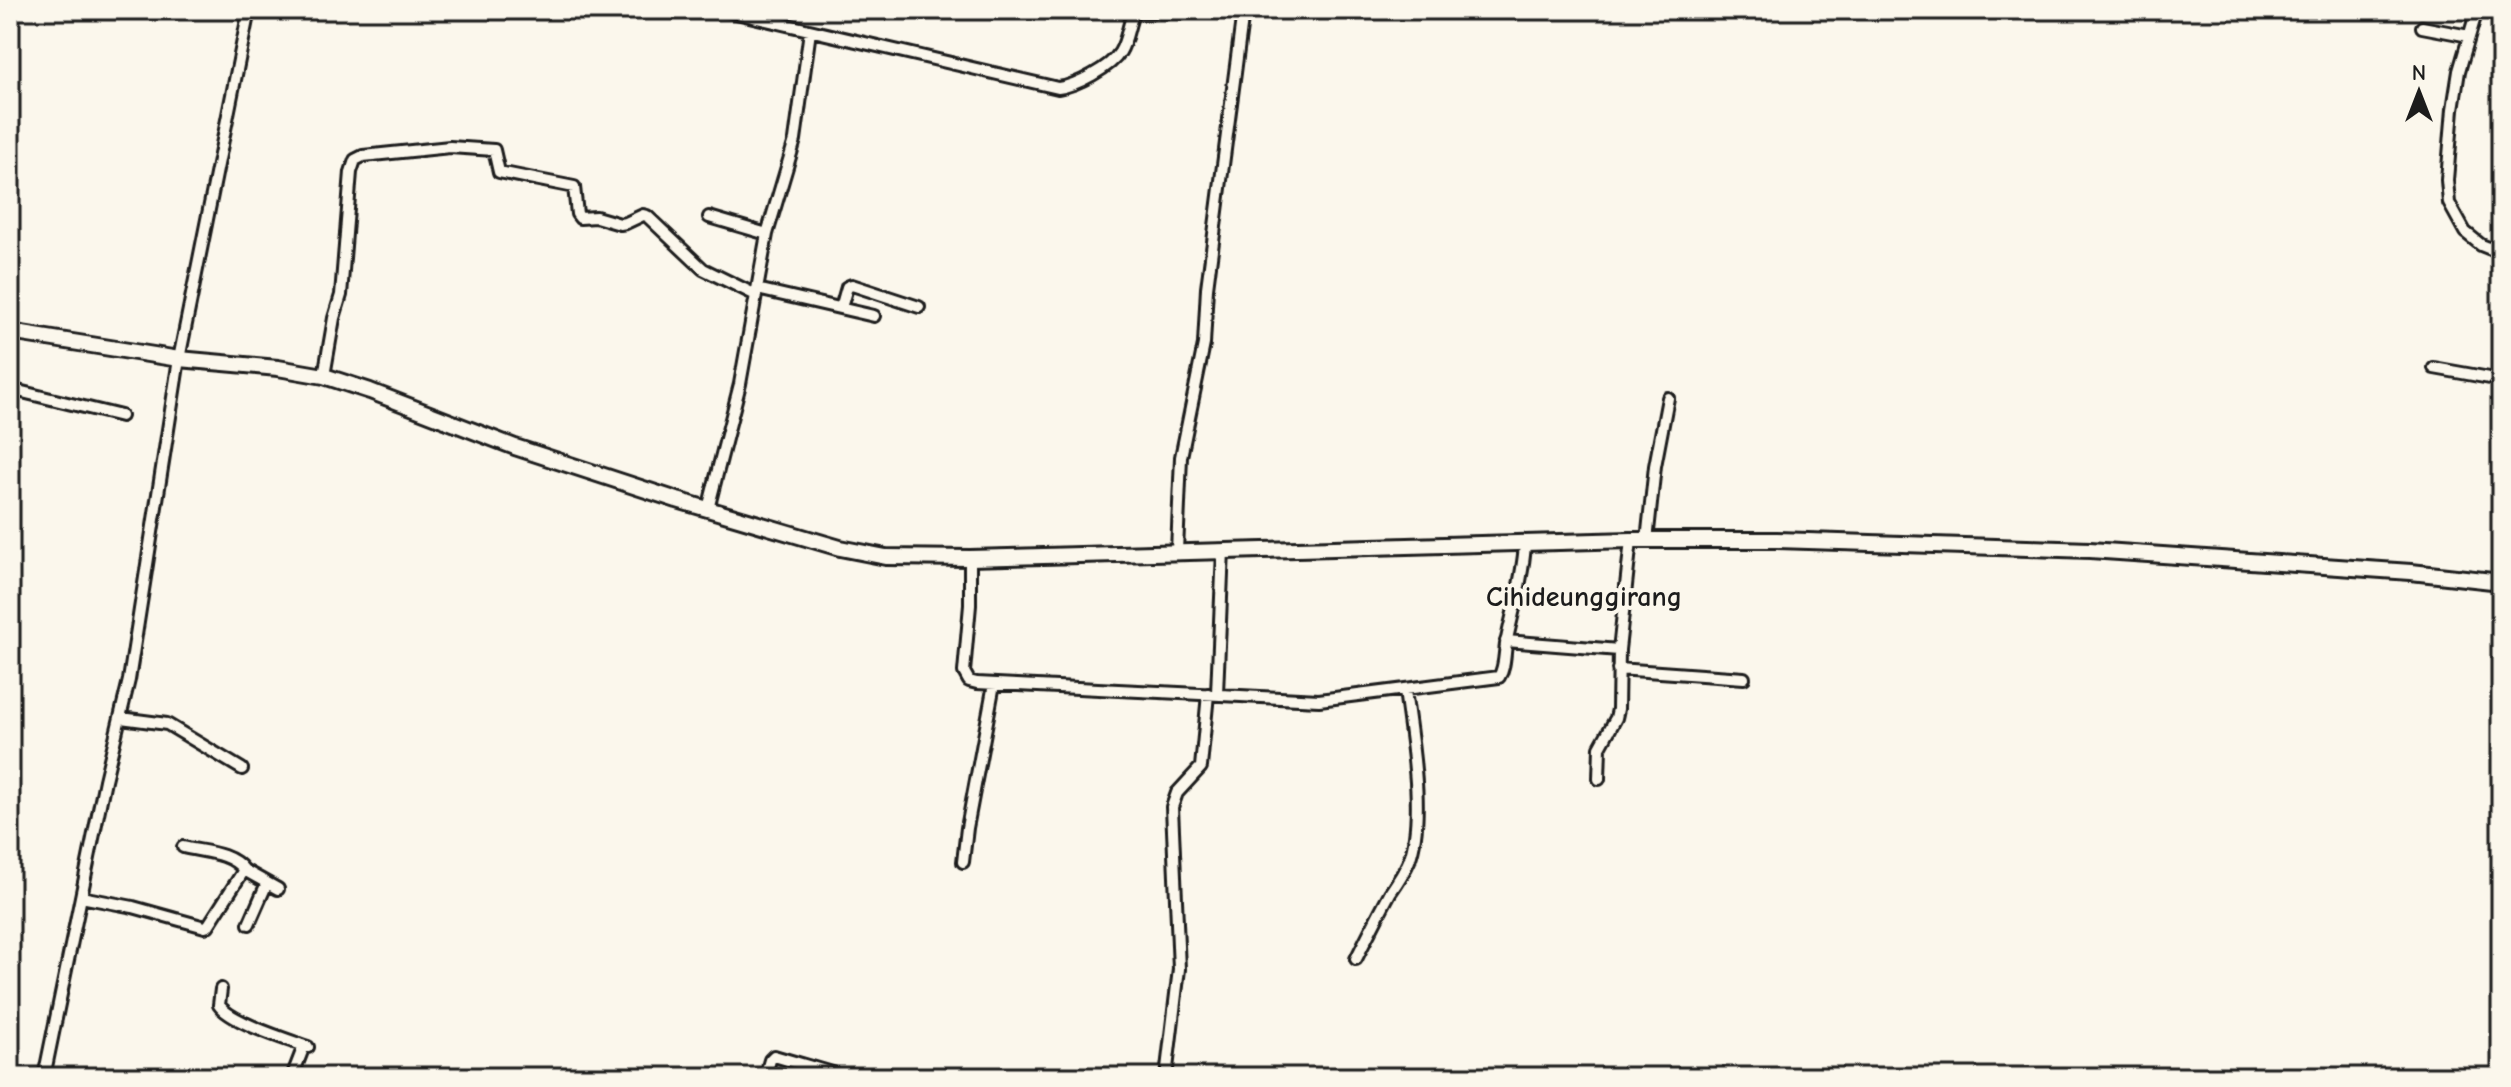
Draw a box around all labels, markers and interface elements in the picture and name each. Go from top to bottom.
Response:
north arrow [2379,52,2459,132]
text: N [2412,60,2426,86]
district label: Cihideunggirang [1486,581,1682,613]

